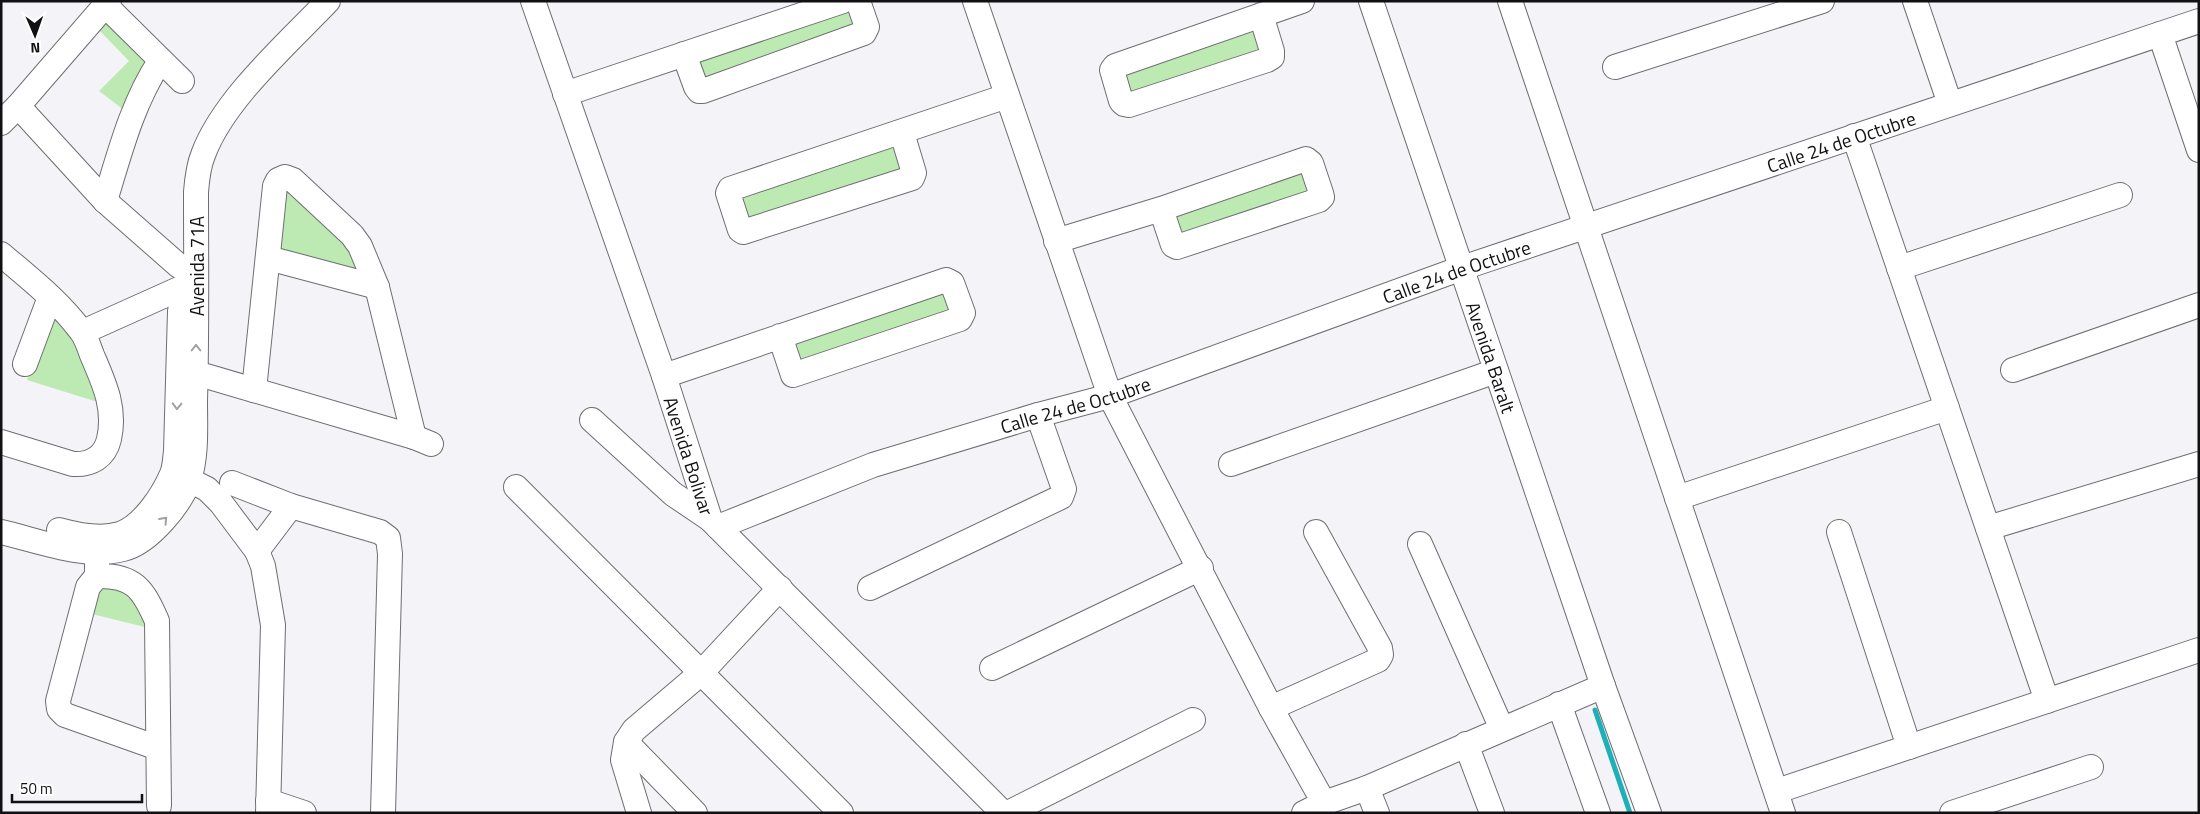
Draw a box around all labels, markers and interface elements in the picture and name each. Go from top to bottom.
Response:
north arrow [10,10,60,60]
text: N [30,38,41,59]
street label: Calle 24 de Octubre [1763,103,1919,179]
street label: Avenida 71A [182,216,211,316]
street label: Calle 24 de Octubre [1378,232,1534,310]
street label: Avenida Baralt [1459,297,1524,417]
one-way arrow [191,344,201,352]
street label: Calle 24 de Octubre [996,368,1154,440]
street label: Avenida Bolivar [657,393,722,519]
one-way arrow [172,403,183,411]
one-way arrow [158,516,167,525]
scale bar [12,772,142,804]
text: 50 m [20,777,53,800]

